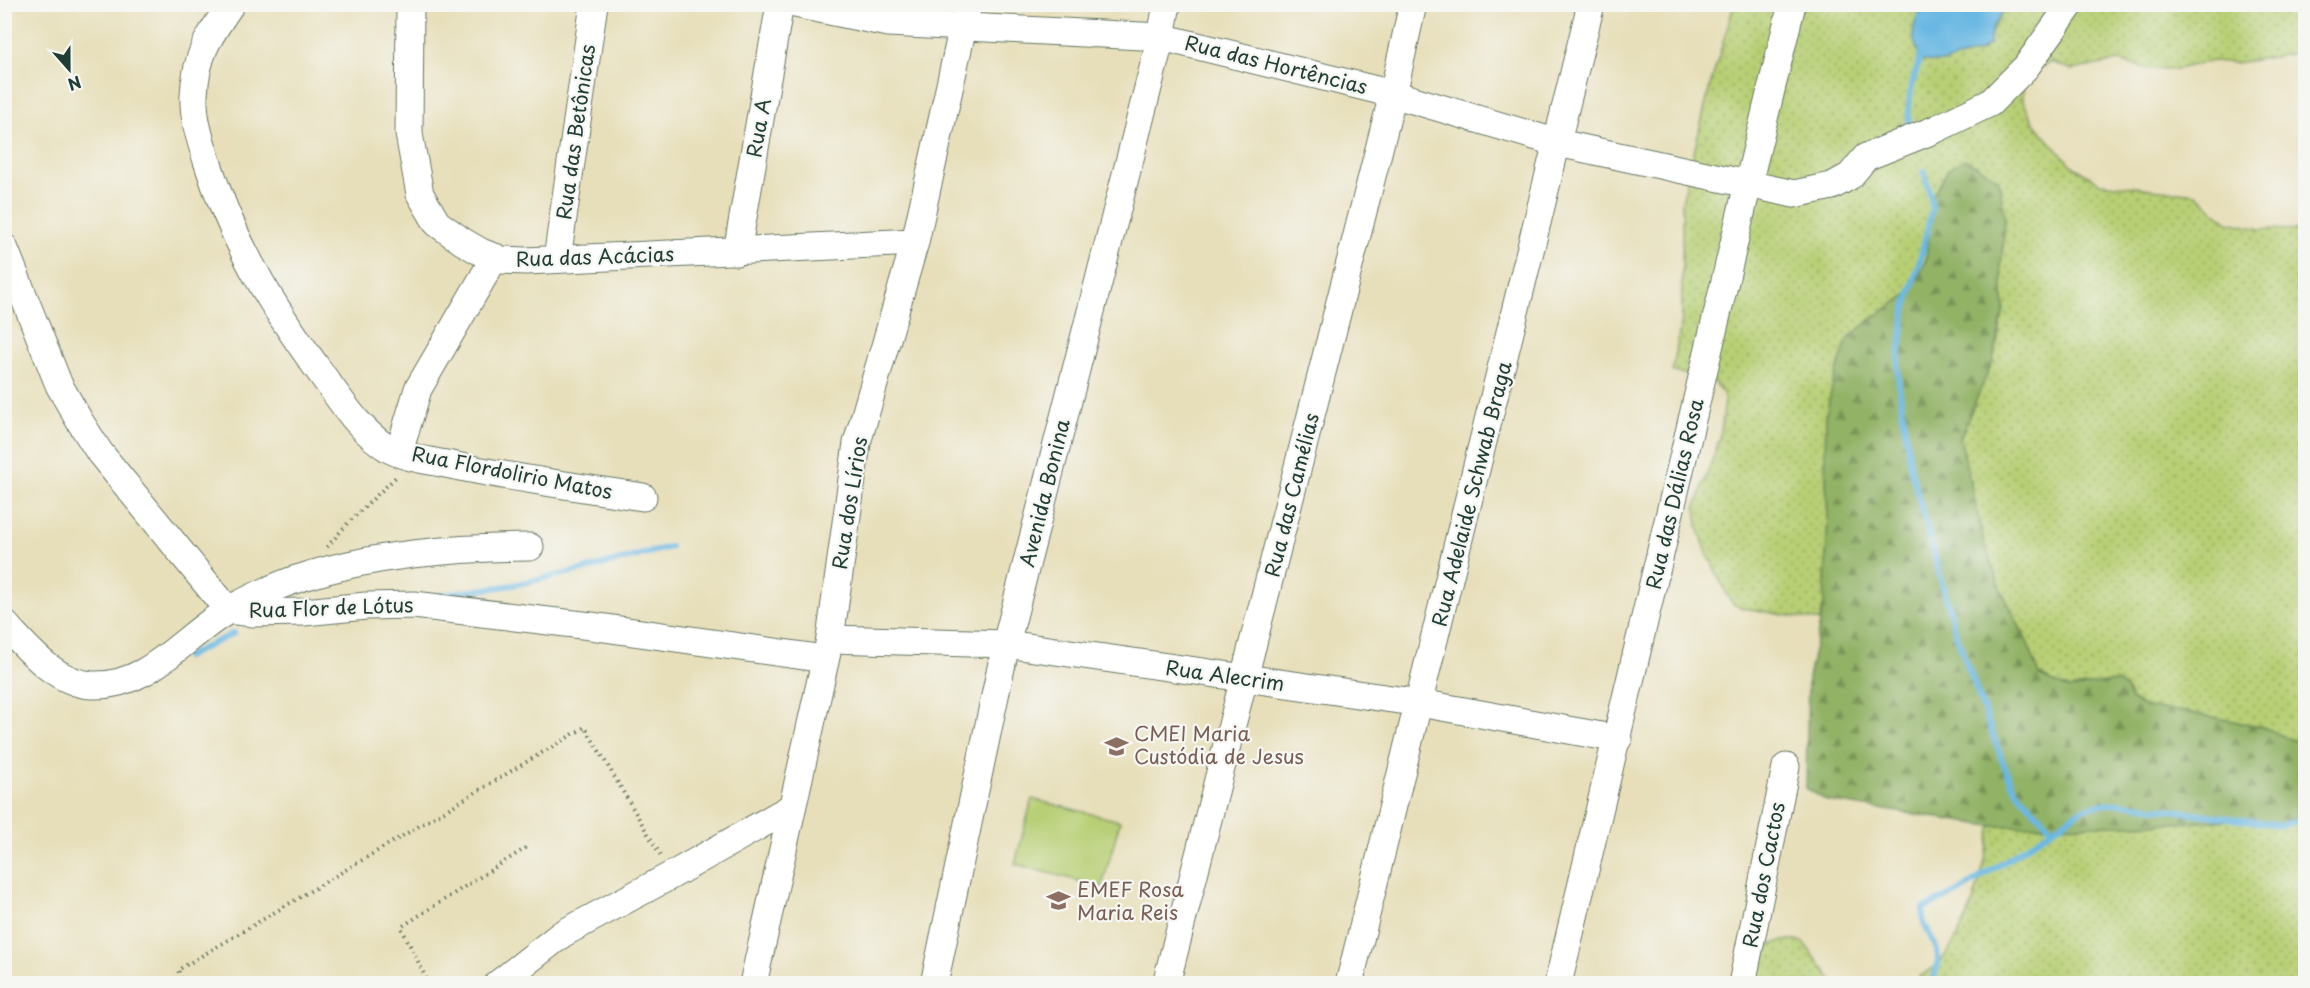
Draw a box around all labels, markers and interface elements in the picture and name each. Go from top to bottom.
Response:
street label: Rua das Hortências [1182,27,1371,101]
north arrow [39,39,99,99]
street label: Rua das Betônicas [548,42,602,221]
text: N [65,70,85,97]
street label: Rua A [738,96,778,160]
street label: Rua das Acácias [515,238,675,274]
street label: Rua Adelaide Schwab Braga [1424,358,1519,629]
street label: Rua das Dálias Rosa [1638,395,1711,592]
street label: Rua das Camélias [1256,410,1326,580]
street label: Avenida Bonina [1011,416,1077,570]
street label: Rua dos Lírios [824,434,874,571]
street label: Rua Flordolirio Matos [409,438,615,506]
street label: Rua Flor de Lótus [248,589,414,625]
street label: Rua Alecrim [1164,652,1286,698]
place label: CMEI Maria Custódia de Jesus [1134,718,1304,771]
school or university icon: CMEI Maria Custódia de Jesus [1103,733,1129,759]
street label: Rua dos Cactos [1734,800,1792,950]
place label: EMEF Rosa Maria Reis [1077,874,1184,927]
school or university icon: EMEF Rosa Maria Reis [1046,888,1072,914]

